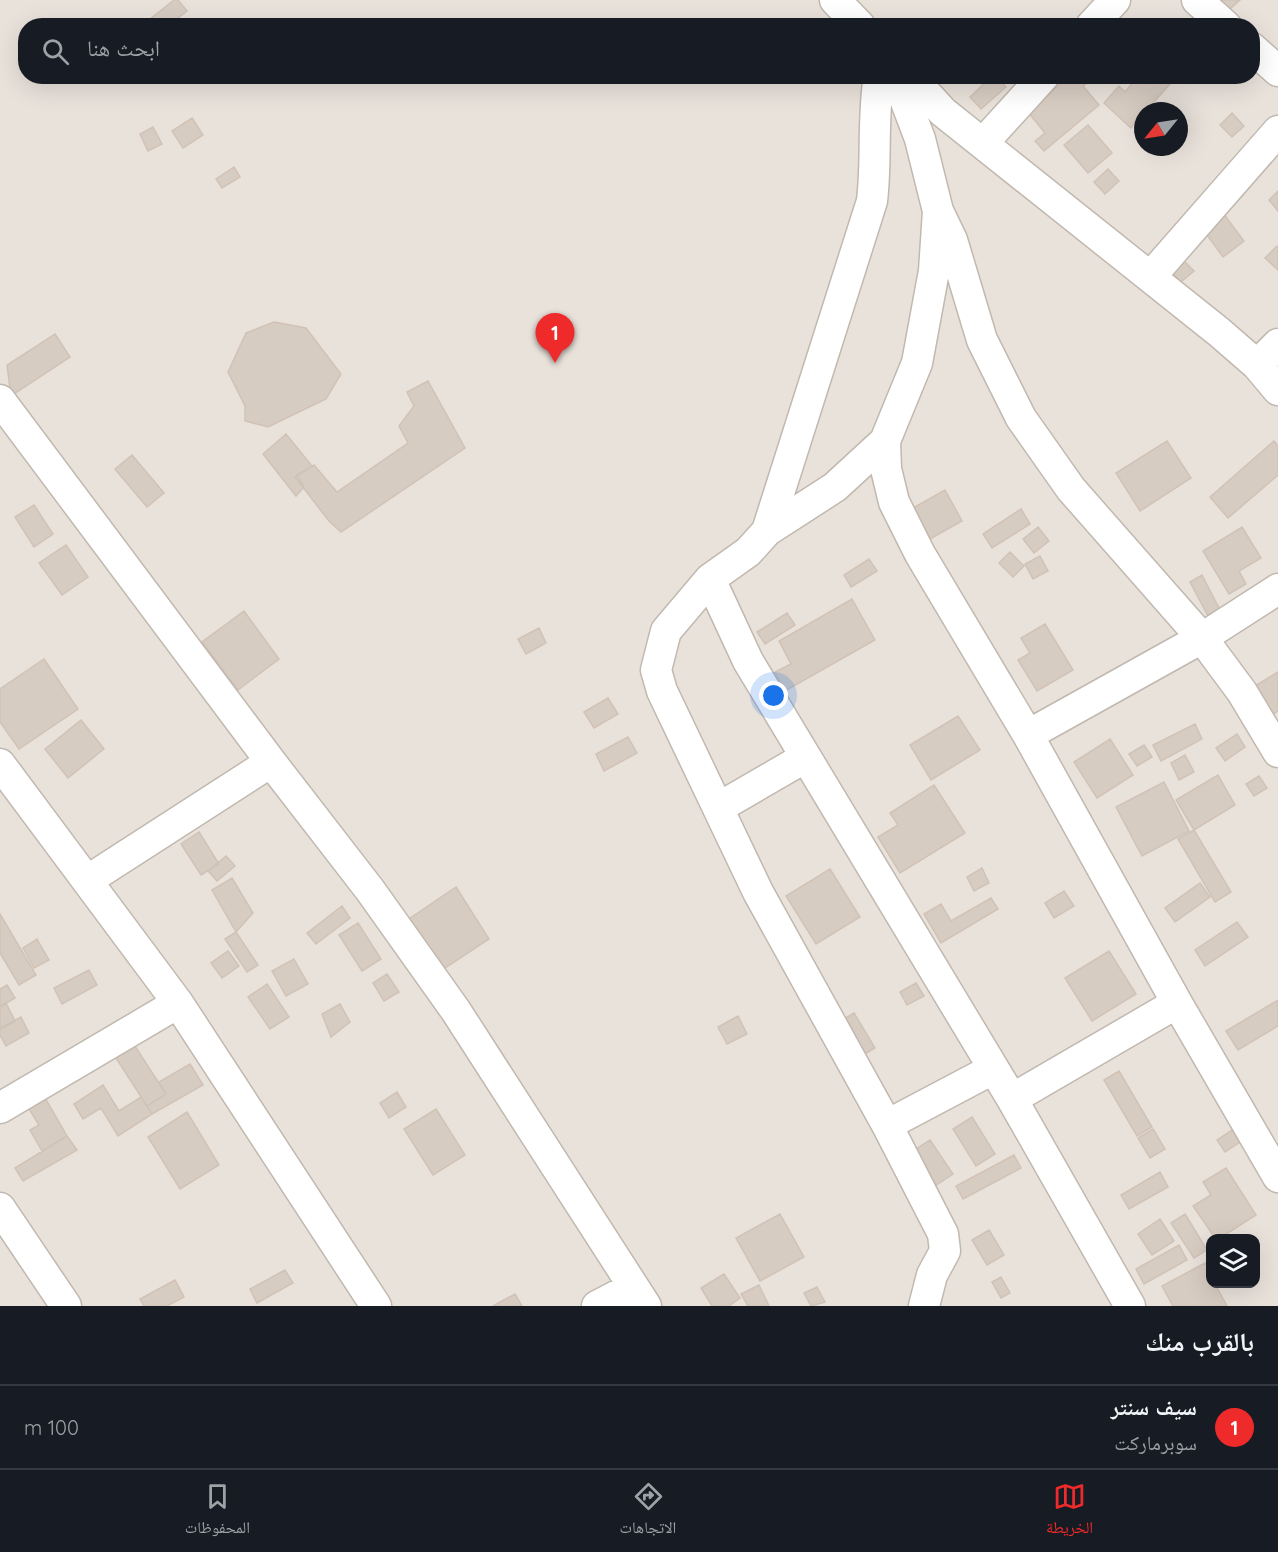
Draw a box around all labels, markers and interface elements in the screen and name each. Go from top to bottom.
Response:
search box [18,18,1260,84]
text: ابحث هنا [87,34,160,62]
icon: search [39,35,72,68]
north arrow [1134,102,1188,156]
pin: 1 [536,314,574,363]
your location [759,681,788,710]
map controls [1206,1234,1260,1288]
button: layers [1206,1234,1260,1288]
text: بالقرب منك [1145,1325,1254,1358]
text: سيف سنتر [1111,1393,1197,1421]
text: 100 m [24,1415,79,1440]
text: 1 [1231,1415,1238,1440]
text: سوبرماركت [1114,1430,1197,1455]
tab: المحفوظات [185,1480,250,1543]
tab: الاتجاهات [620,1480,676,1543]
tab: الخريطة [1046,1480,1093,1543]

